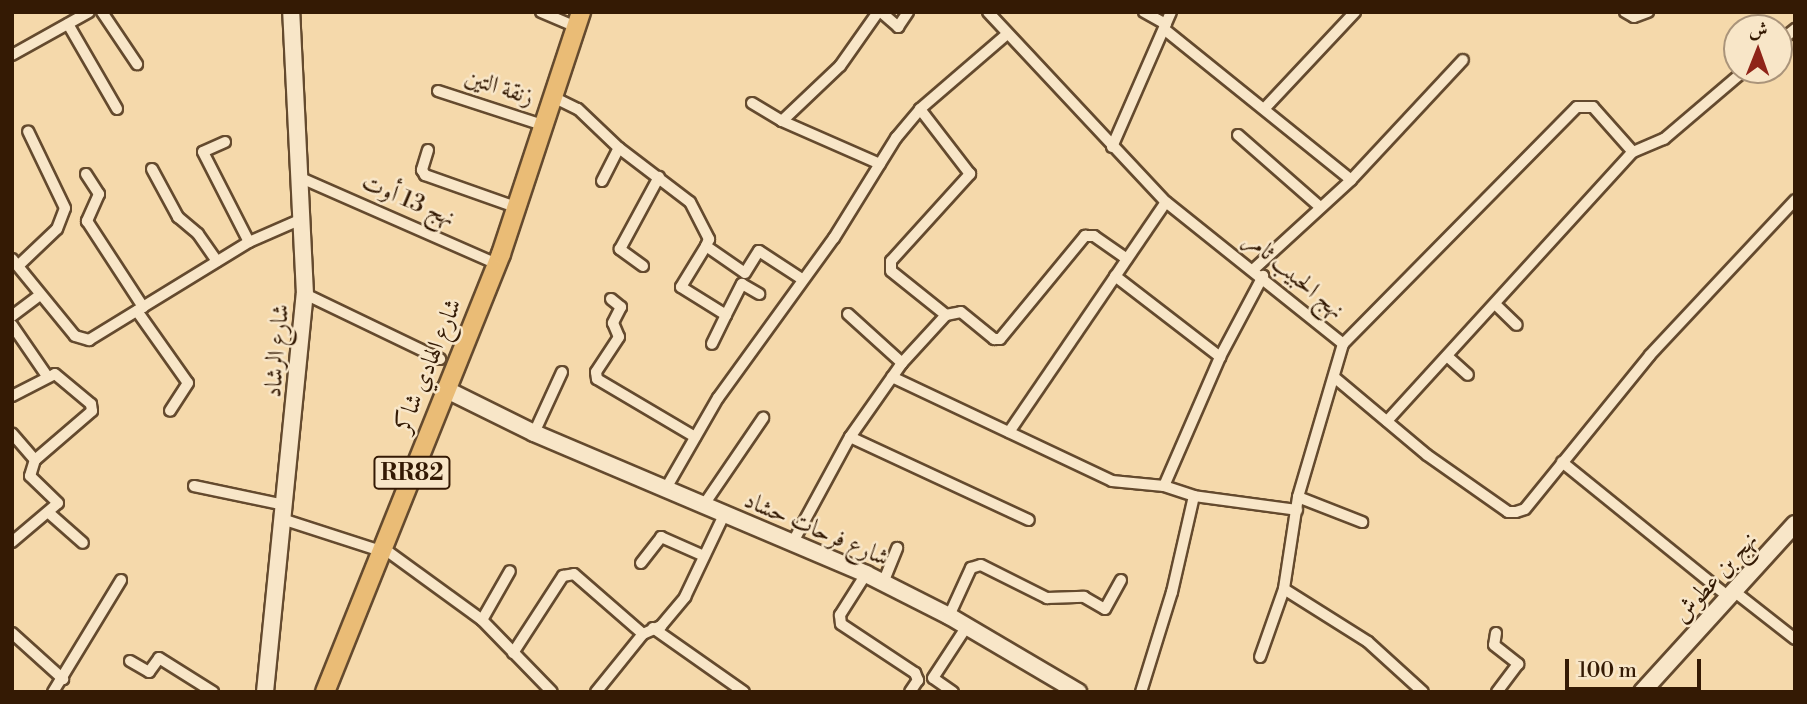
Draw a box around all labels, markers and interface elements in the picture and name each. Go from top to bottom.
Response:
north arrow [1723,14,1793,84]
text: ش [1749,18,1768,42]
street label: زنقة التين [461,63,537,113]
street label: نهج 13 أوت [357,168,459,234]
street label: نهج الحبيب ثامر [1238,226,1350,326]
street label: شارع الهادي شاكر [389,295,469,437]
street label: شارع الرشاد [260,303,296,399]
road number: RR82 [372,453,452,492]
street label: شارع فرحات حشاد [739,487,893,573]
street label: نهج بن عطوش [1668,527,1764,629]
scale bar [1569,644,1706,688]
text: 100 m [1578,658,1637,684]

